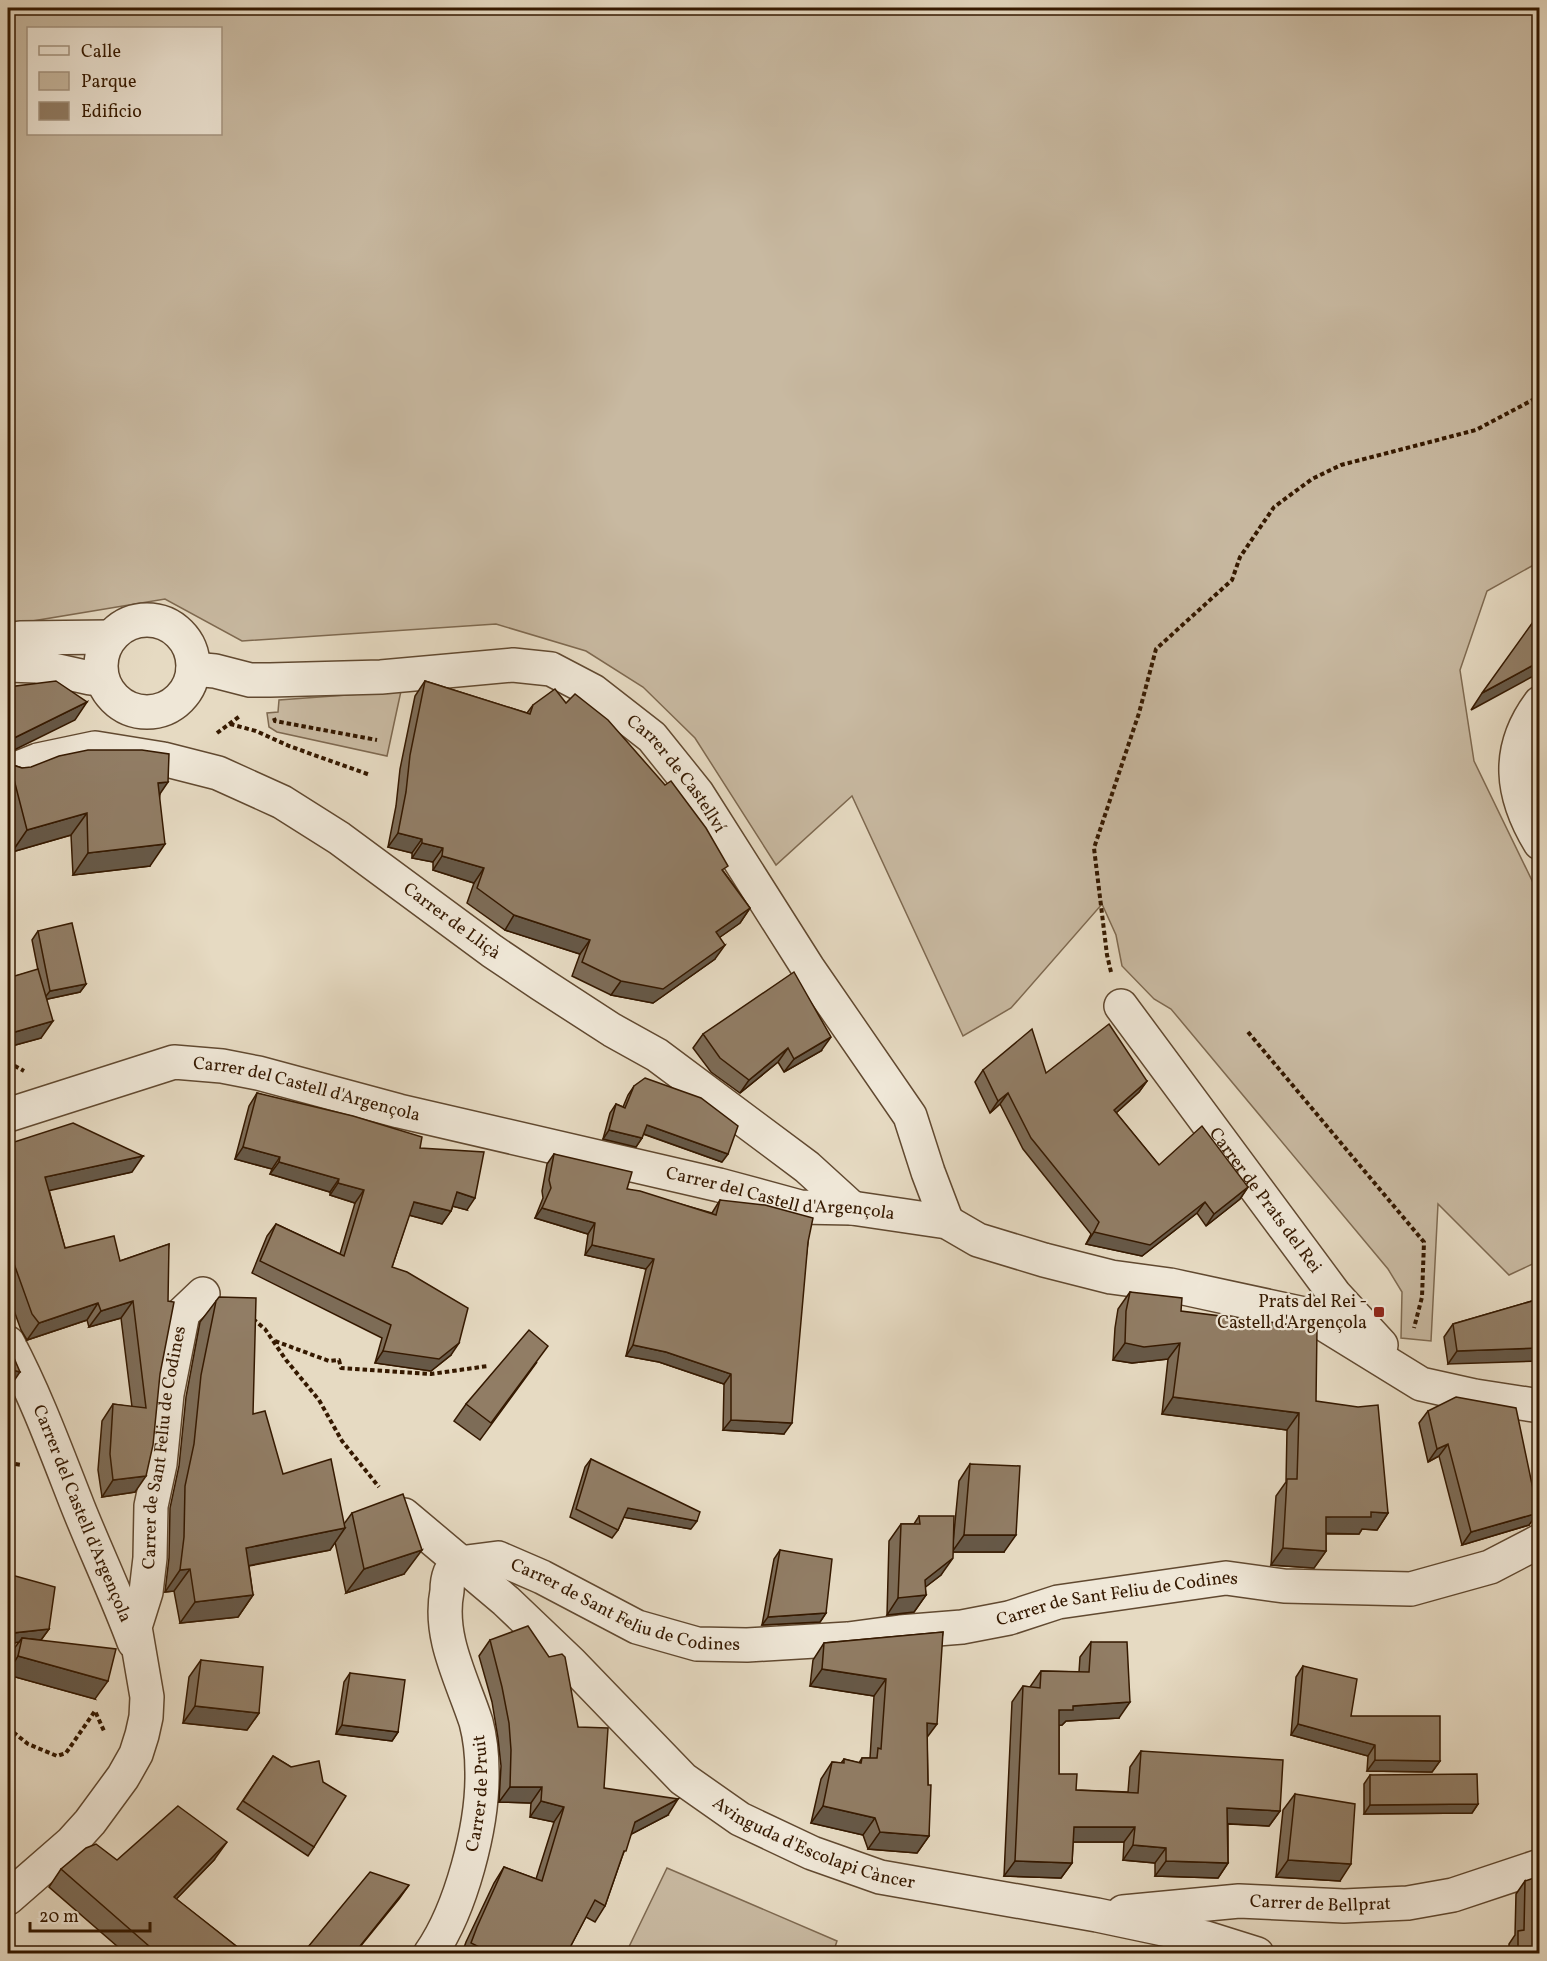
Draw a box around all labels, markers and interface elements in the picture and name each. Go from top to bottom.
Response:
legend [27,27,222,135]
text: Calle [81,40,121,65]
text: Parque [81,70,136,95]
text: Edificio [81,100,142,125]
street label: Carrer de Castellví [621,709,732,838]
street label: Carrer de Lliçà [398,877,505,966]
street label: Carrer del Castell d'Argençola [192,1051,423,1128]
street label: Carrer de Prats del Rei [1203,1122,1327,1279]
street label: Carrer del Castell d'Argençola [663,1161,896,1227]
place label: Prats del Rei - Castell d'Argençola [1217,1290,1367,1336]
marker: Prats del Rei - Castell d'Argençola [1372,1305,1386,1319]
street label: Carrer de Sant Feliu de Codines [136,1324,193,1571]
street label: Carrer del Castell d'Argençola [26,1401,138,1626]
street label: Carrer de Sant Feliu de Codines [507,1552,740,1657]
street label: Carrer de Sant Feliu de Codines [994,1565,1240,1633]
street label: Carrer de Pruit [460,1733,495,1854]
street label: Avinguda d'Escolapi Càncer [707,1791,917,1895]
street label: Carrer de Bellprat [1249,1889,1392,1919]
scale bar [30,1895,150,1933]
text: 20 m [39,1905,79,1930]

